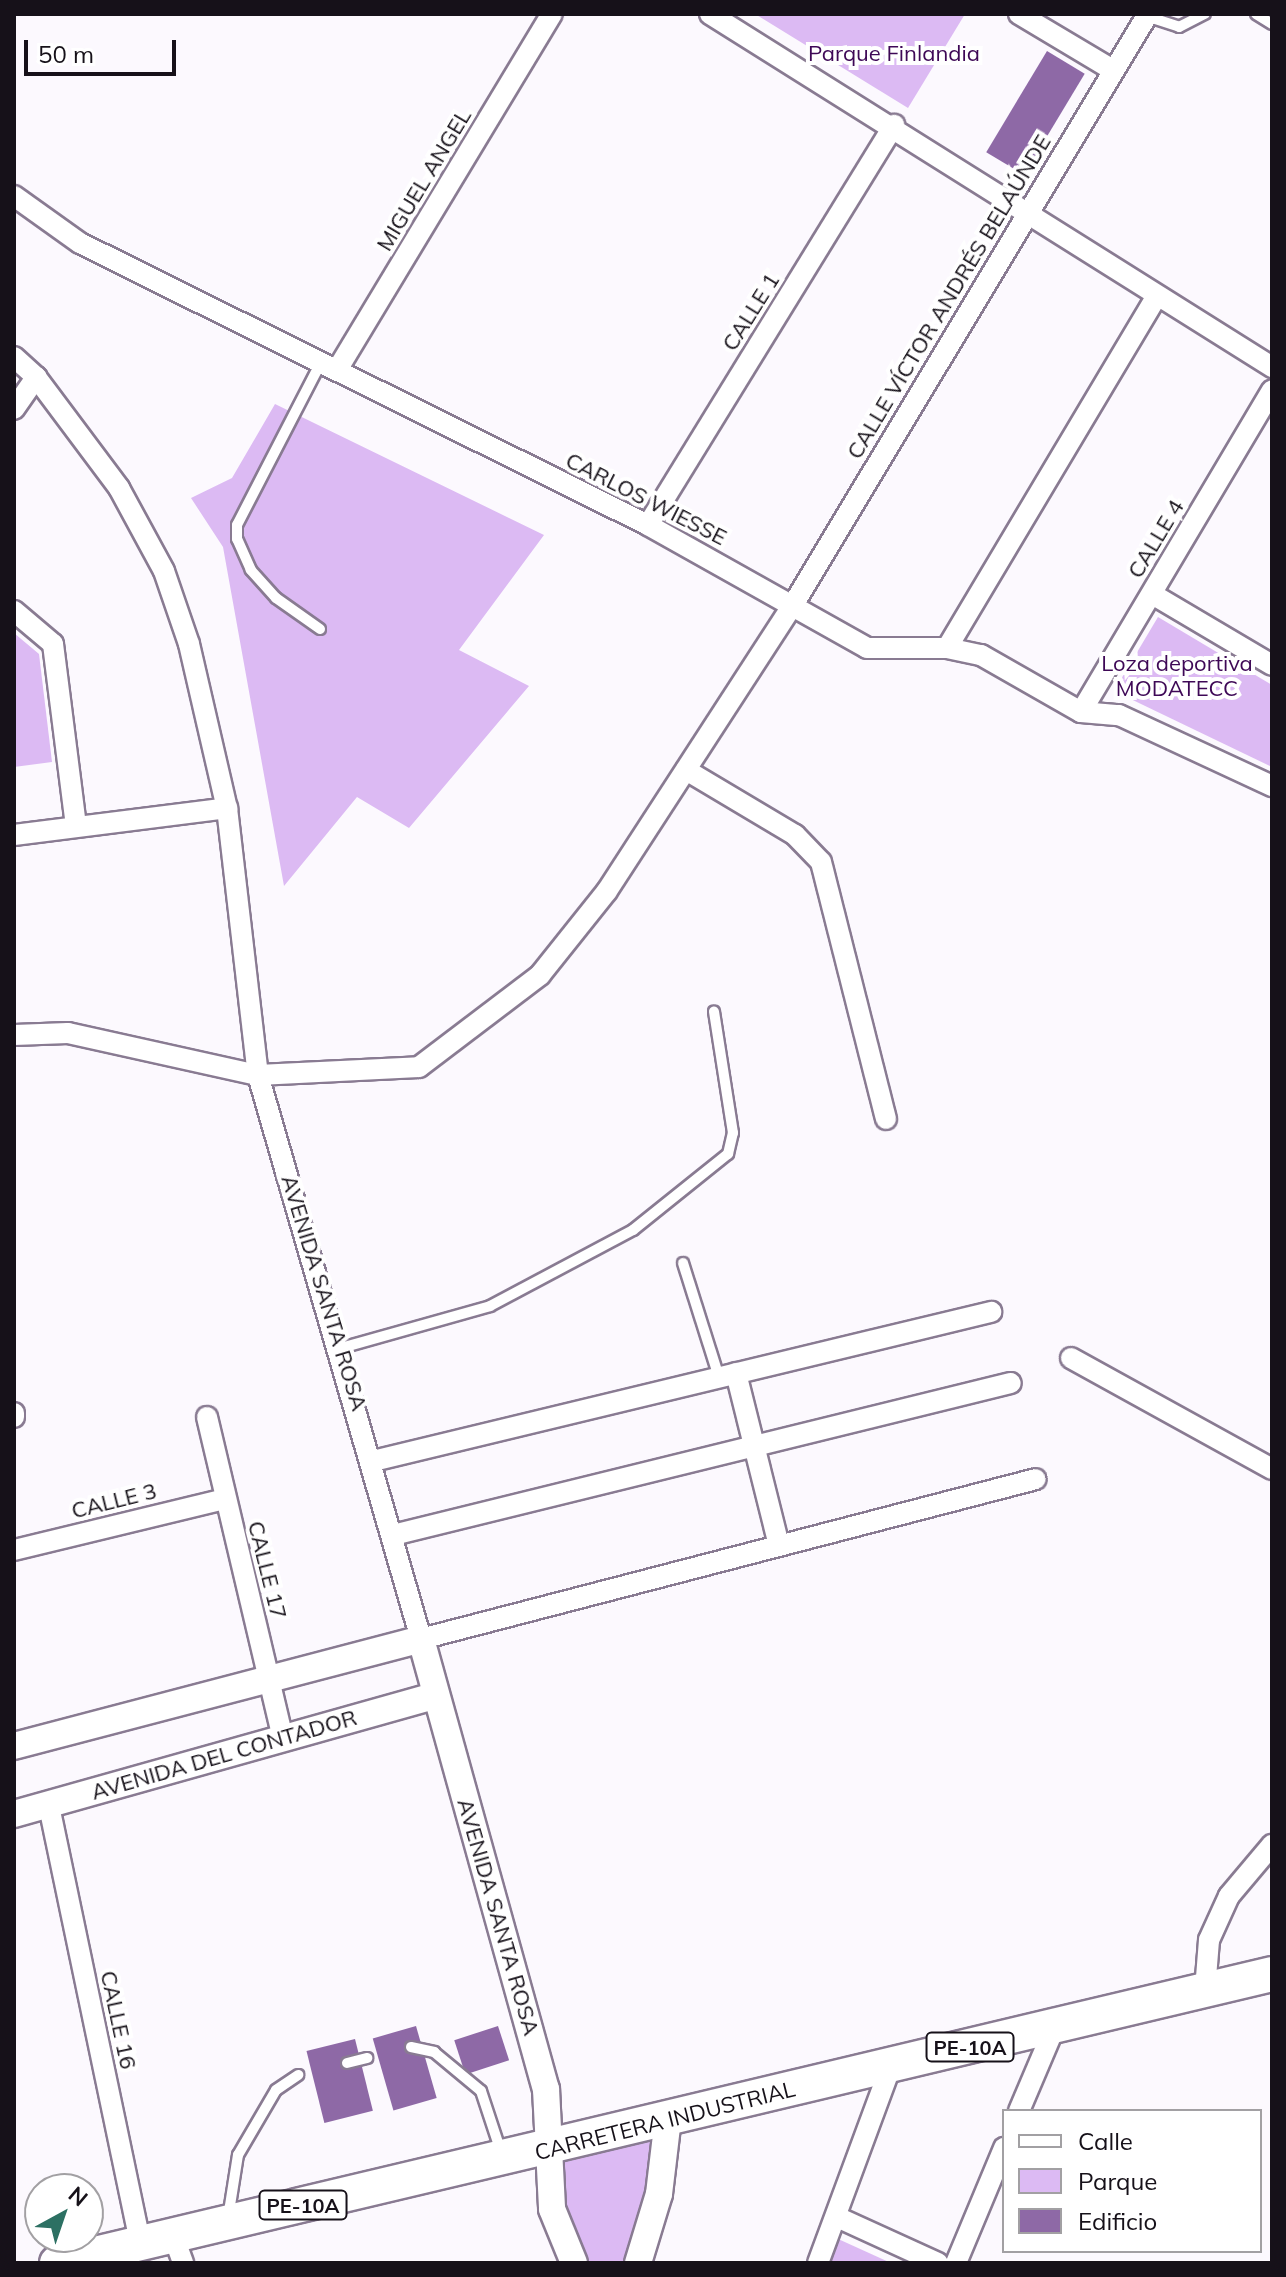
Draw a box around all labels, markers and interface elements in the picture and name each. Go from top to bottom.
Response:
scale bar [28,24,180,74]
text: 50 m [38,39,94,69]
park label: Parque Finlandia [808,41,980,67]
street label: MIGUEL ANGEL [371,104,477,256]
street label: CALLE VÍCTOR ANDRÉS BELAÚNDE [842,130,1056,464]
street label: CALLE 1 [717,268,785,356]
street label: CARLOS WIESSE [561,447,731,551]
street label: CALLE 4 [1122,495,1190,583]
park label: Loza deportiva MODATECC [1101,650,1253,702]
street label: AVENIDA SANTA ROSA [276,1172,372,1414]
street label: CALLE 3 [69,1478,159,1524]
street label: CALLE 17 [242,1518,292,1622]
street label: AVENIDA DEL CONTADOR [88,1704,360,1806]
street label: AVENIDA SANTA ROSA [452,1796,544,2038]
street label: CALLE 16 [95,1968,141,2072]
road number: PE-10A [924,2031,1016,2063]
street label: CARRETERA INDUSTRIAL [532,2076,798,2166]
legend [1002,2109,1262,2253]
text: Calle [1078,2126,1133,2156]
text: Parque [1078,2166,1157,2196]
north arrow [24,2173,104,2253]
text: N [63,2180,94,2212]
road number: PE-10A [257,2189,349,2221]
text: Edificio [1078,2206,1157,2236]

